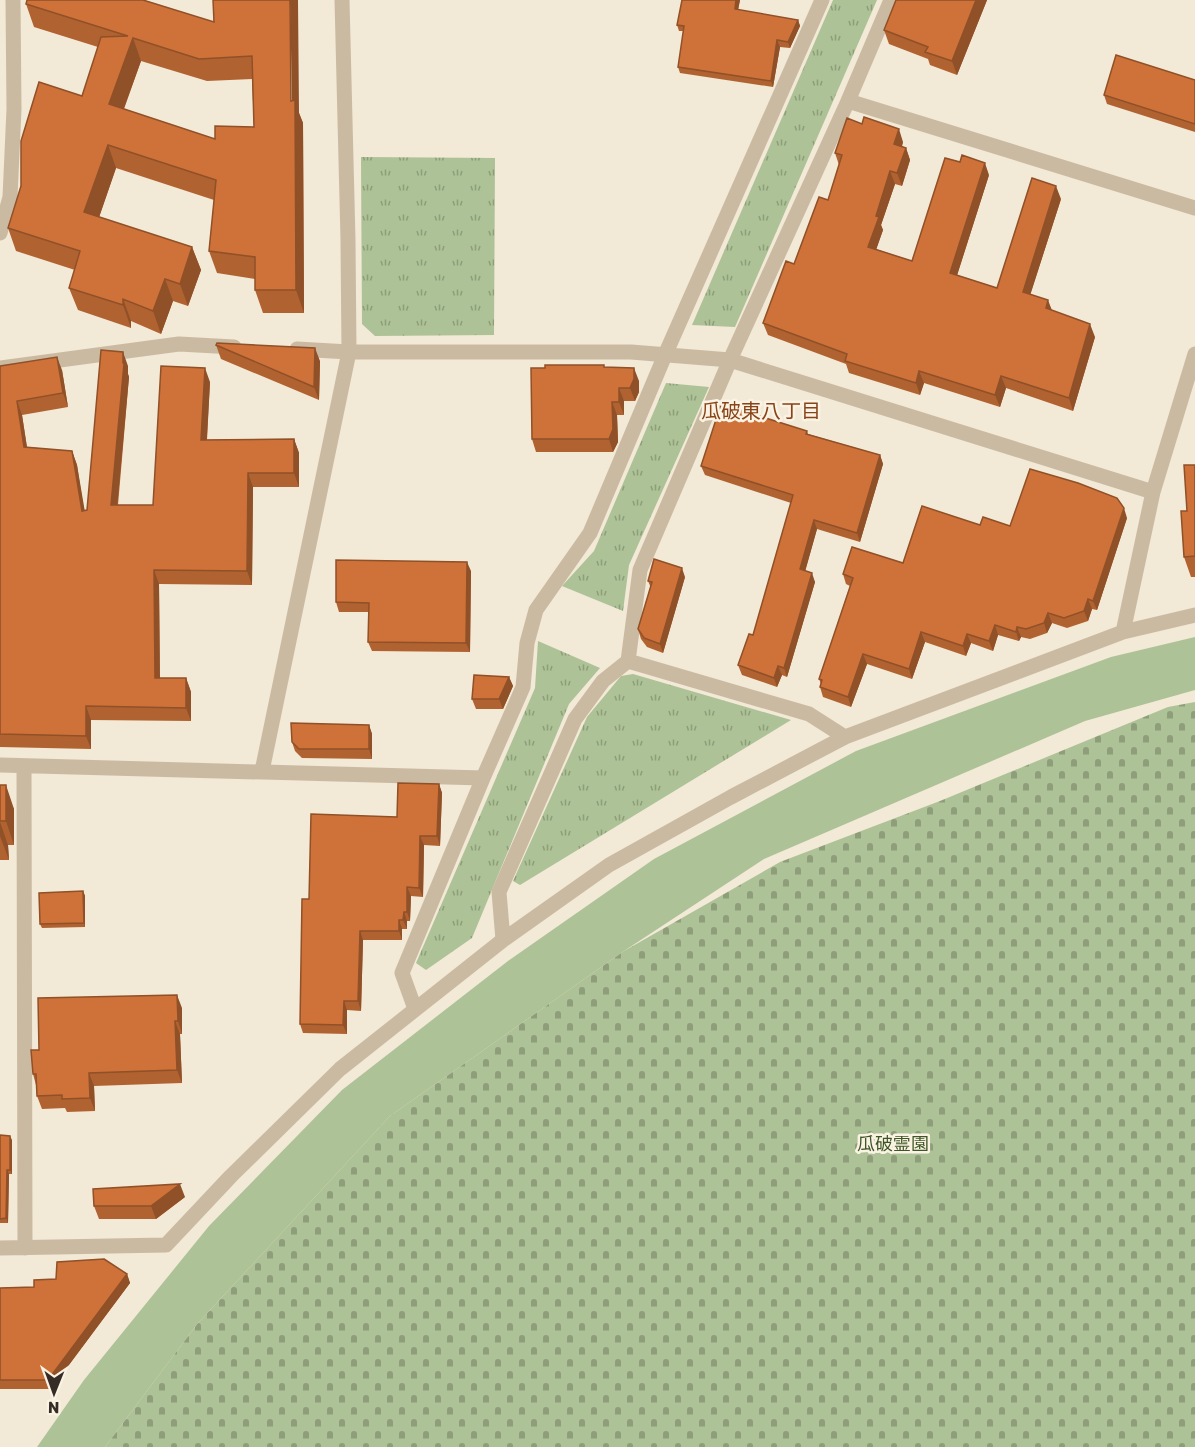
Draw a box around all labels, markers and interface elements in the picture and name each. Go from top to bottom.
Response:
district label: 瓜破東八丁目 [701,399,821,423]
park label: 瓜破霊園 [857,1133,929,1155]
north arrow [24,1363,84,1423]
text: N [48,1398,60,1417]

